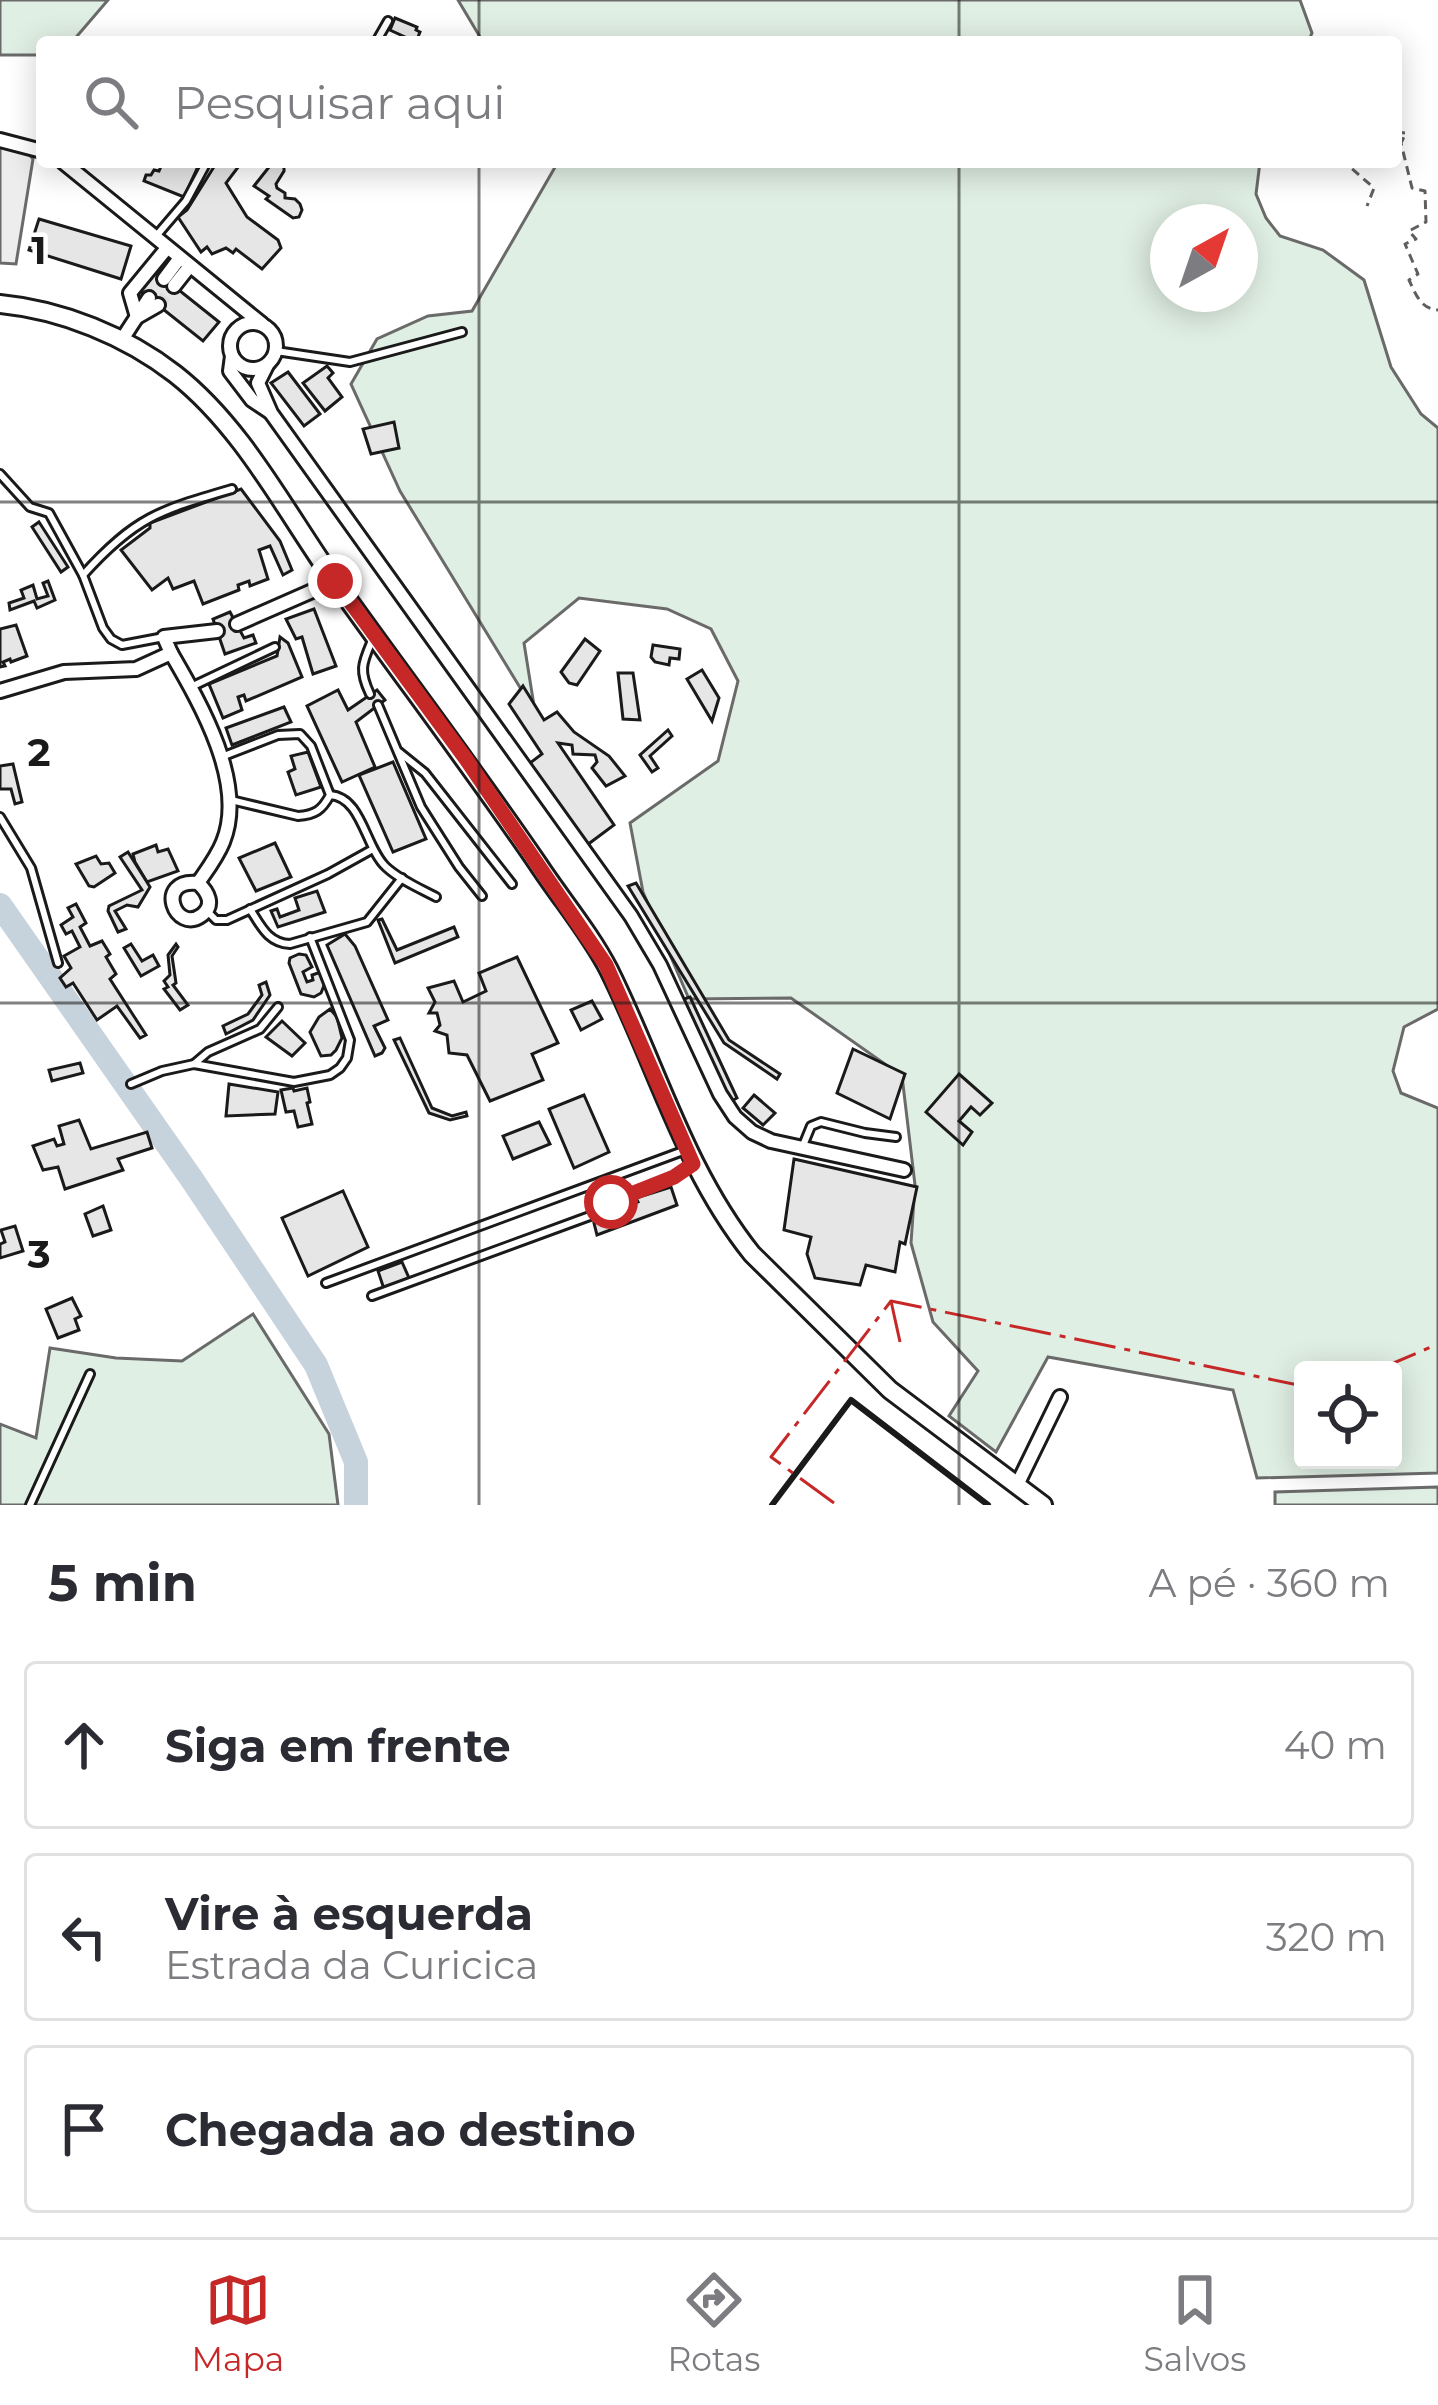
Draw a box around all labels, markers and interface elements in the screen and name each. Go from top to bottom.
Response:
search box [36,36,1402,168]
icon: search [78,69,144,135]
text: Pesquisar aqui [174,75,505,130]
north arrow [1150,204,1258,312]
text: 1 [31,226,47,274]
route end [308,554,362,608]
text: 2 [27,728,51,776]
route start [584,1175,638,1229]
text: 3 [26,1230,51,1278]
map controls [1294,1361,1402,1469]
button: locate [1294,1361,1402,1469]
text: 5 min [48,1552,197,1614]
text: A pé · 360 m [1148,1559,1390,1607]
icon: ahead [51,1712,117,1778]
text: Siga em frente [165,1718,511,1773]
text: 40 m [1284,1721,1387,1769]
text: Vire à esquerda [165,1886,533,1941]
icon: left [51,1904,117,1970]
text: 320 m [1266,1913,1387,1961]
text: Estrada da Curicica [165,1941,538,1989]
icon: arrive [51,2096,117,2162]
text: Chegada ao destino [165,2102,636,2157]
tab: Mapa [192,2267,284,2379]
tab: Rotas [668,2267,760,2379]
tab: Salvos [1144,2267,1246,2379]

